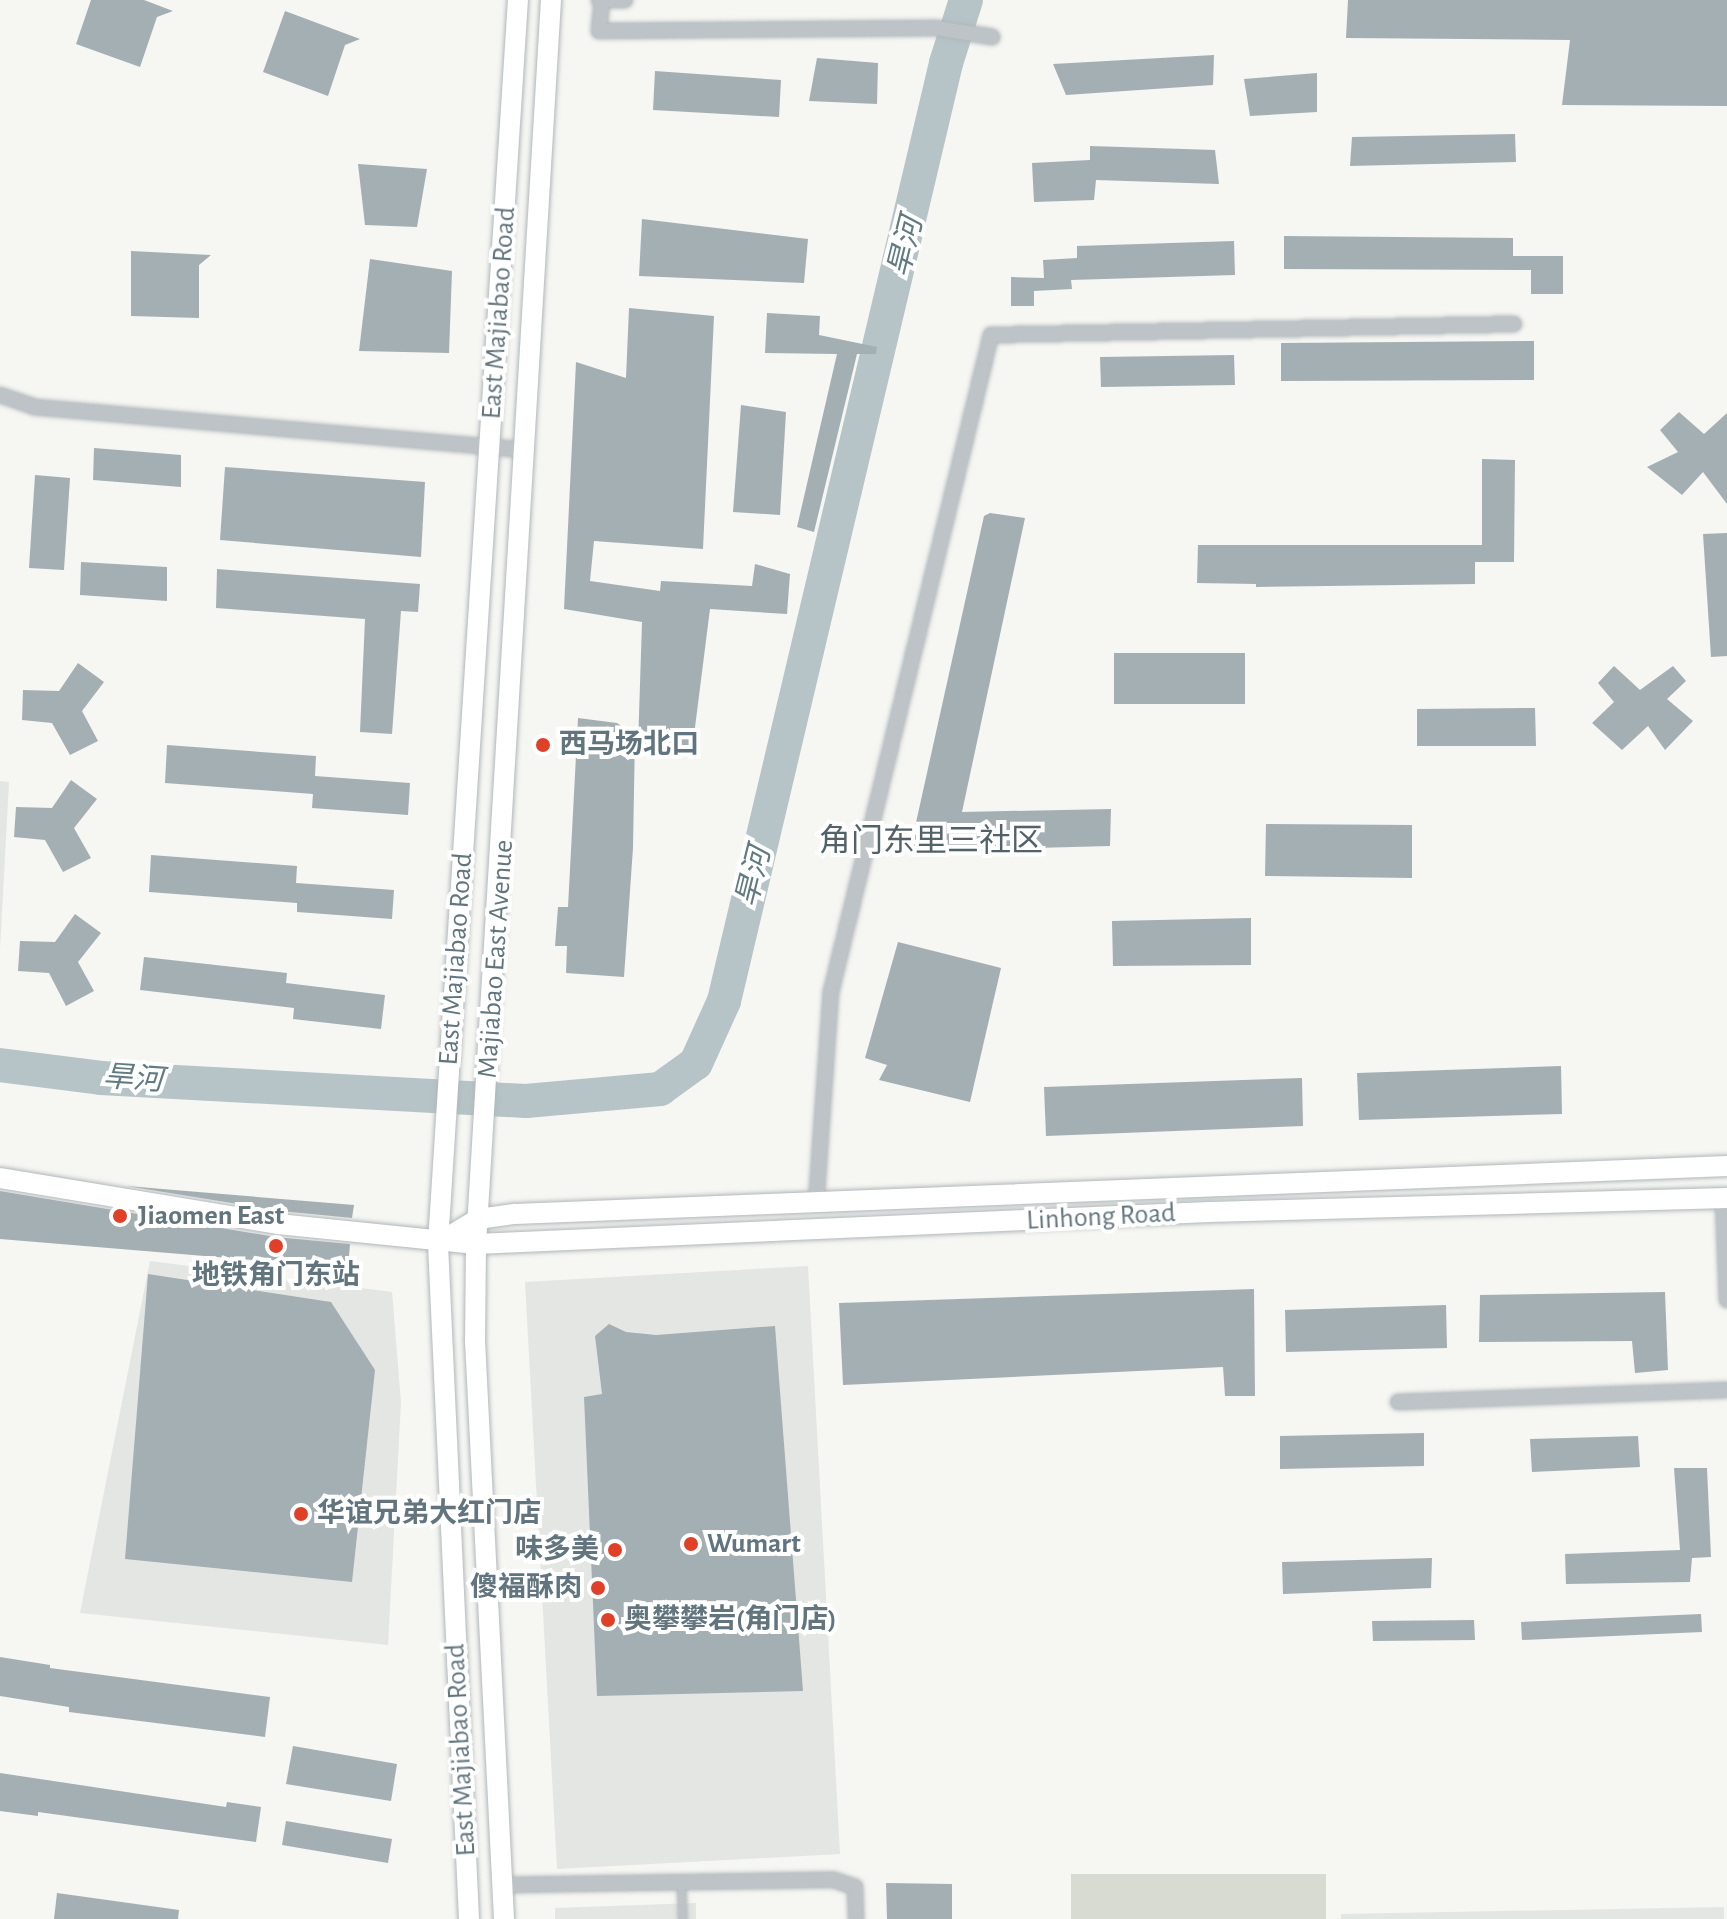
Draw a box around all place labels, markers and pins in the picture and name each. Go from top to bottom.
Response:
place label: 西马场北口 [559,728,699,762]
marker: 西马场北口 [534,736,552,754]
place label: Jiaomen East [138,1199,284,1233]
marker: Jiaomen East [109,1205,131,1227]
marker: 地铁角门东站 [267,1237,285,1255]
place label: 地铁角门东站 [192,1259,360,1293]
place label: 华谊兄弟大红门店 [317,1497,541,1531]
marker: 华谊兄弟大红门店 [292,1505,310,1523]
place label: Wumart [707,1527,801,1561]
place label: 味多美 [515,1533,599,1567]
marker: Wumart [682,1535,700,1553]
marker: 味多美 [606,1541,624,1559]
place label: 傻福酥肉 [470,1571,582,1605]
marker: 傻福酥肉 [589,1579,607,1597]
place label: 奥攀攀岩(角门店) [624,1603,837,1637]
marker: 奥攀攀岩(角门店) [599,1611,617,1629]

